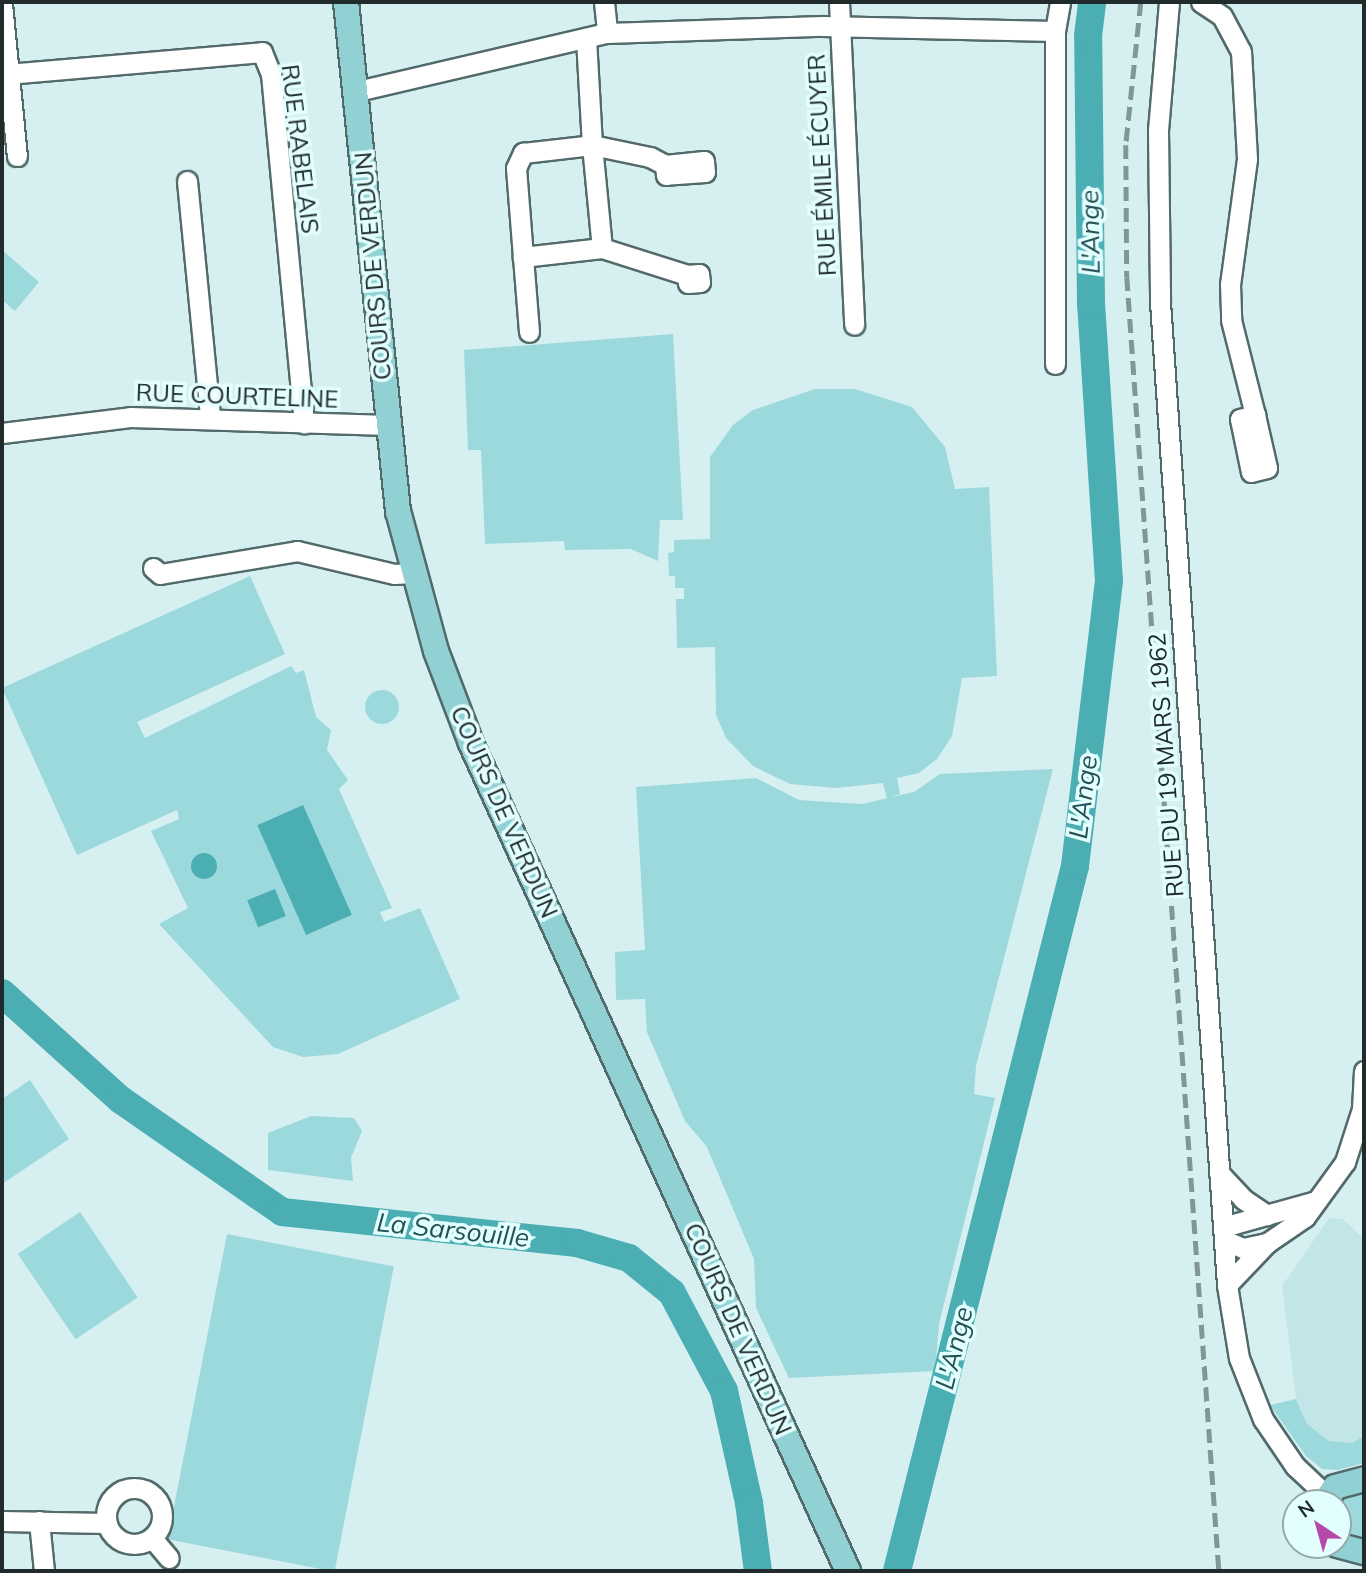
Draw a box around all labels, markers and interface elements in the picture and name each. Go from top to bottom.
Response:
street label: RUE ÉMILE ÉCUYER [802,53,842,277]
street label: RUE RABELAIS [275,63,325,235]
street label: COURS DE VERDUN [349,151,397,381]
water label: L'Ange [1074,190,1106,274]
street label: RUE COURTELINE [135,378,339,414]
street label: RUE DU 19 MARS 1962 [1142,632,1190,898]
street label: COURS DE VERDUN [444,702,564,922]
water label: L'Ange [1062,753,1104,841]
water label: La Sarsouille [375,1206,531,1254]
street label: COURS DE VERDUN [678,1219,798,1439]
water label: L'Ange [929,1303,979,1393]
north arrow [1282,1489,1352,1559]
text: N [1293,1495,1319,1523]

